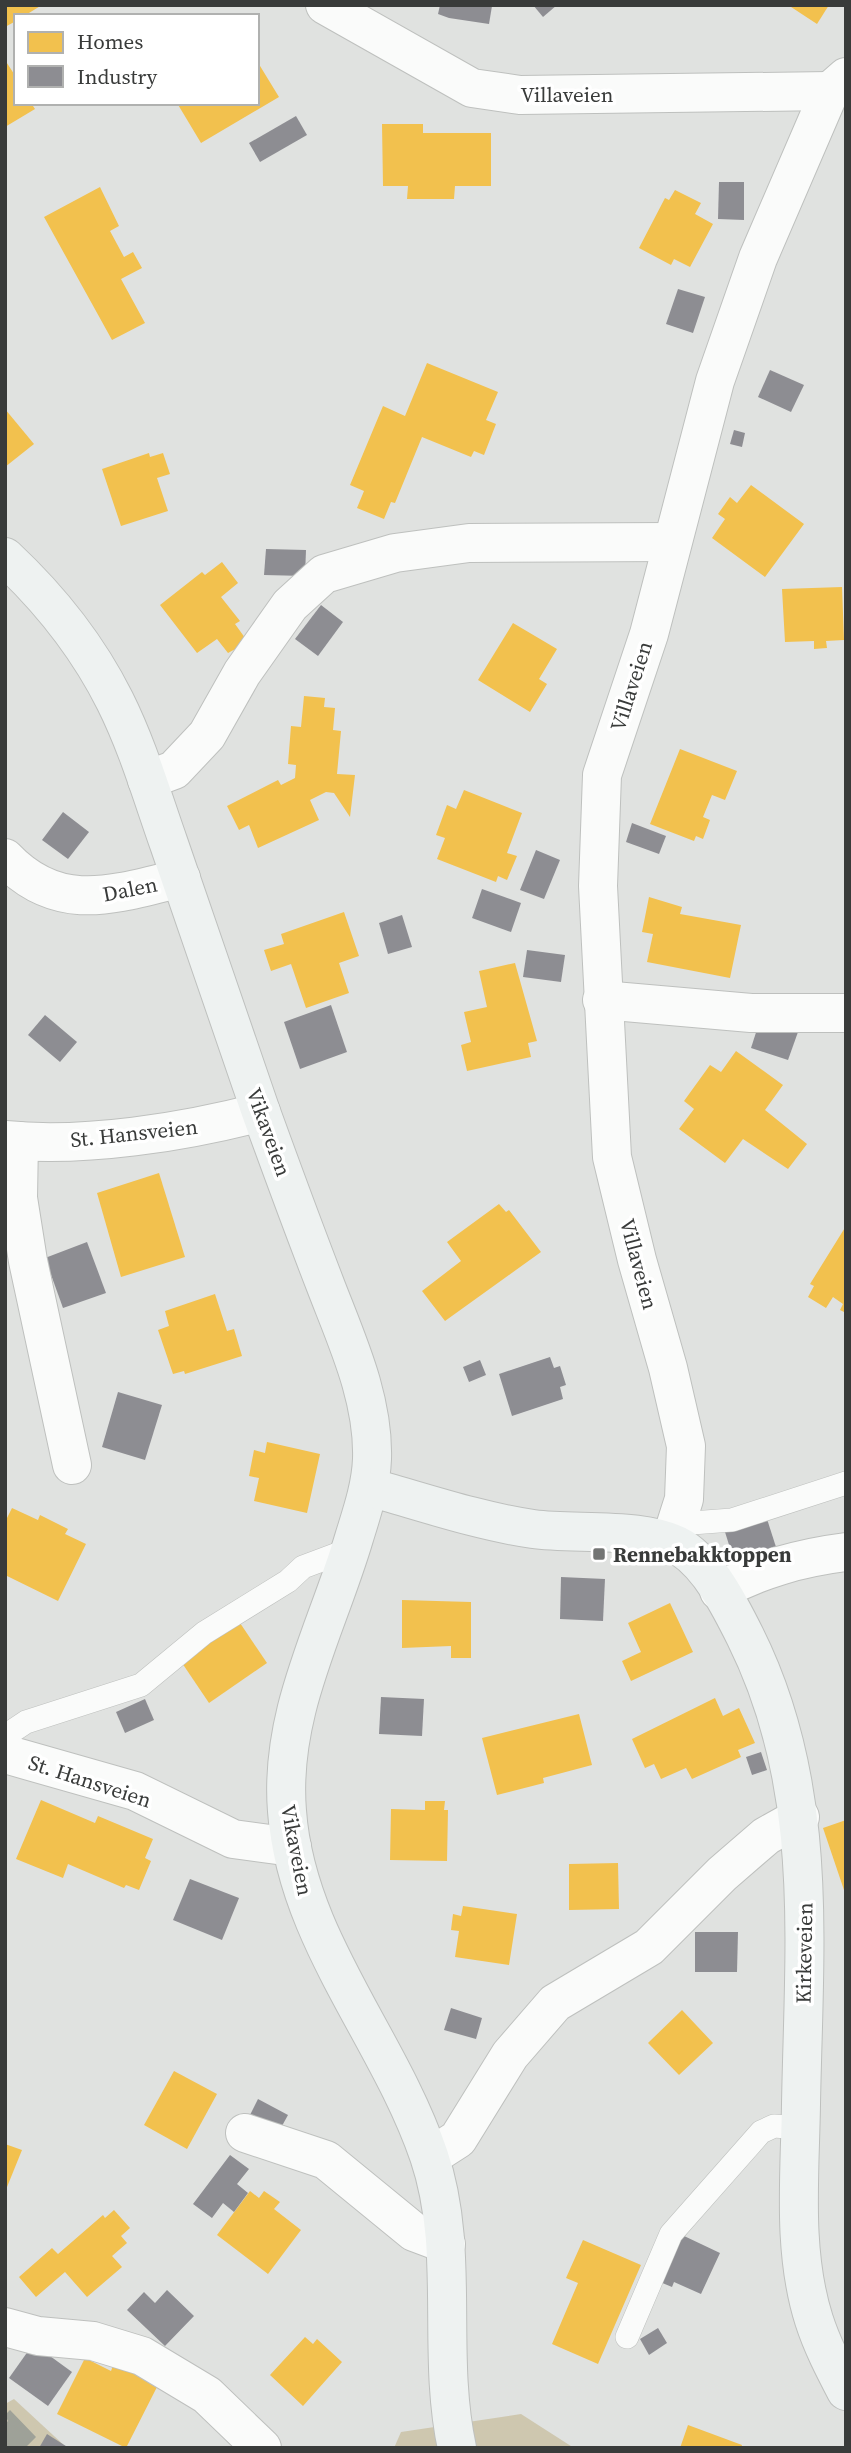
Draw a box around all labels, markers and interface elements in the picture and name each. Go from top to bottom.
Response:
legend [14,14,259,105]
text: Homes [77,27,143,56]
text: Industry [77,62,157,91]
street label: Villaveien [521,80,614,109]
street label: Villaveien [603,637,659,735]
street label: Dalen [100,869,160,909]
street label: Vikaveien [240,1084,298,1180]
street label: St. Hansveien [69,1112,199,1154]
street label: Villaveien [613,1215,665,1313]
place label: Rennebakktoppen [613,1540,792,1569]
marker: Rennebakktoppen [591,1546,607,1562]
street label: St. Hansveien [25,1747,155,1815]
street label: Vikaveien [274,1802,320,1898]
street label: Kirkeveien [789,1902,819,2004]

